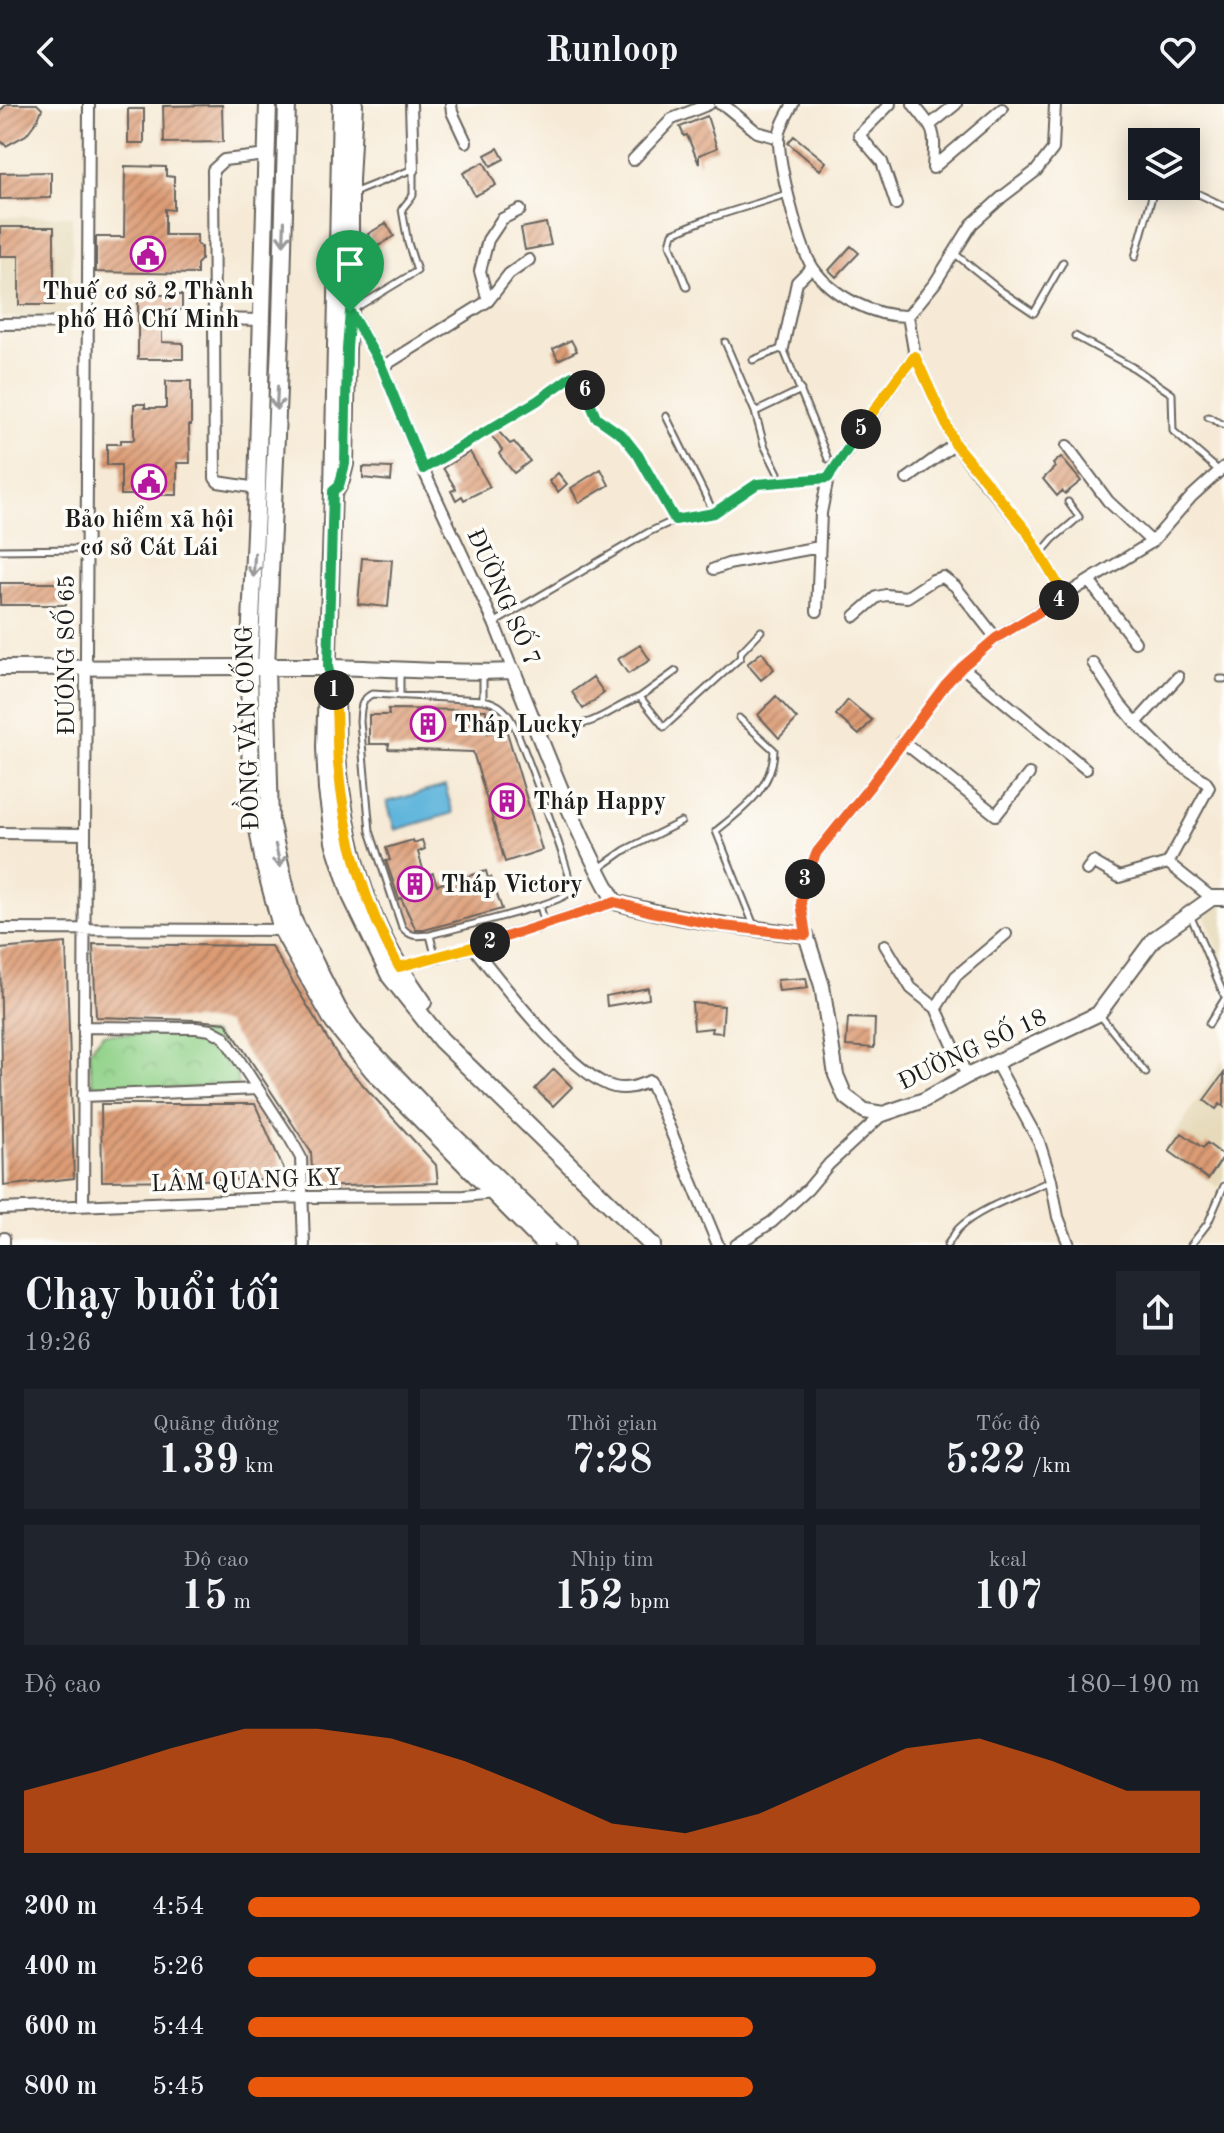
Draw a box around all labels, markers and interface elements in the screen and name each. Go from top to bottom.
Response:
icon: back [24,30,68,74]
icon: heart [1156,30,1200,74]
text: Runloop [545,34,679,70]
map controls [1128,128,1200,200]
button: layers [1128,128,1200,200]
one-way arrow [277,219,292,246]
pin [316,230,384,312]
public building icon: Thuế cơ sở 2 Thành phố Hồ Chí Minh [129,235,167,273]
icon: arrive [328,242,372,286]
place label: Thuế cơ sở 2 Thành phố Hồ Chí Minh [42,279,254,333]
pin: 6 [565,370,605,410]
text: 6 [579,379,591,401]
one-way arrow [270,384,285,411]
pin: 5 [841,409,881,449]
text: 5 [855,418,867,440]
public building icon: Bảo hiểm xã hội cơ sở Cát Lái [130,463,168,501]
place label: Bảo hiểm xã hội cơ sở Cát Lái [64,505,234,561]
street label: ĐƯỜNG SỐ 7 [461,523,549,670]
one-way arrow [246,551,261,578]
street label: ĐƯƠNG SỐ 65 [49,574,80,736]
pin: 4 [1039,580,1079,620]
text: 4 [1053,589,1065,611]
street label: ĐỒNG VĂN CỐNG [225,625,265,831]
pin: 1 [314,670,354,710]
text: 1 [328,679,340,701]
building icon: Tháp Lucky [409,705,447,743]
place label: Tháp Lucky [454,714,583,738]
building icon: Tháp Happy [488,782,526,820]
place label: Tháp Happy [533,791,666,815]
one-way arrow [271,843,286,869]
pin: 3 [785,859,825,899]
building icon: Tháp Victory [396,865,434,903]
text: 3 [799,868,811,890]
place label: Tháp Victory [441,874,583,898]
pin: 2 [470,922,510,962]
text: 2 [484,931,496,953]
street label: ĐƯỜNG SỐ 18 [892,1000,1051,1096]
street label: LÂM QUANG KY [150,1163,342,1197]
button: share [1116,1271,1200,1355]
text: Chạy buổi tối [24,1275,280,1319]
text: 19:26 [24,1330,92,1356]
text: Quãng đường [153,1413,279,1435]
text: Thời gian [566,1413,658,1435]
text: Tốc độ [976,1413,1040,1435]
text: 1.39 [158,1442,239,1482]
text: 7:28 [572,1442,652,1482]
text: 5:22 [945,1442,1026,1482]
text: km [239,1455,274,1477]
text: /km [1026,1455,1071,1477]
text: Độ cao [183,1549,249,1571]
text: Nhịp tim [570,1549,654,1571]
text: kcal [989,1549,1027,1571]
text: 15 [181,1578,227,1618]
text: 152 [554,1578,624,1618]
text: 107 [973,1578,1043,1618]
text: m [227,1591,251,1613]
text: bpm [624,1591,670,1613]
text: Độ cao [24,1672,101,1698]
text: 180–190 m [1065,1672,1200,1698]
text: 200 m [24,1894,97,1920]
text: 4:54 [152,1894,205,1920]
text: 400 m [24,1954,97,1980]
text: 5:26 [152,1954,205,1980]
text: 600 m [24,2014,97,2040]
text: 5:44 [152,2014,205,2040]
text: 800 m [24,2074,97,2100]
text: 5:45 [152,2074,205,2100]

